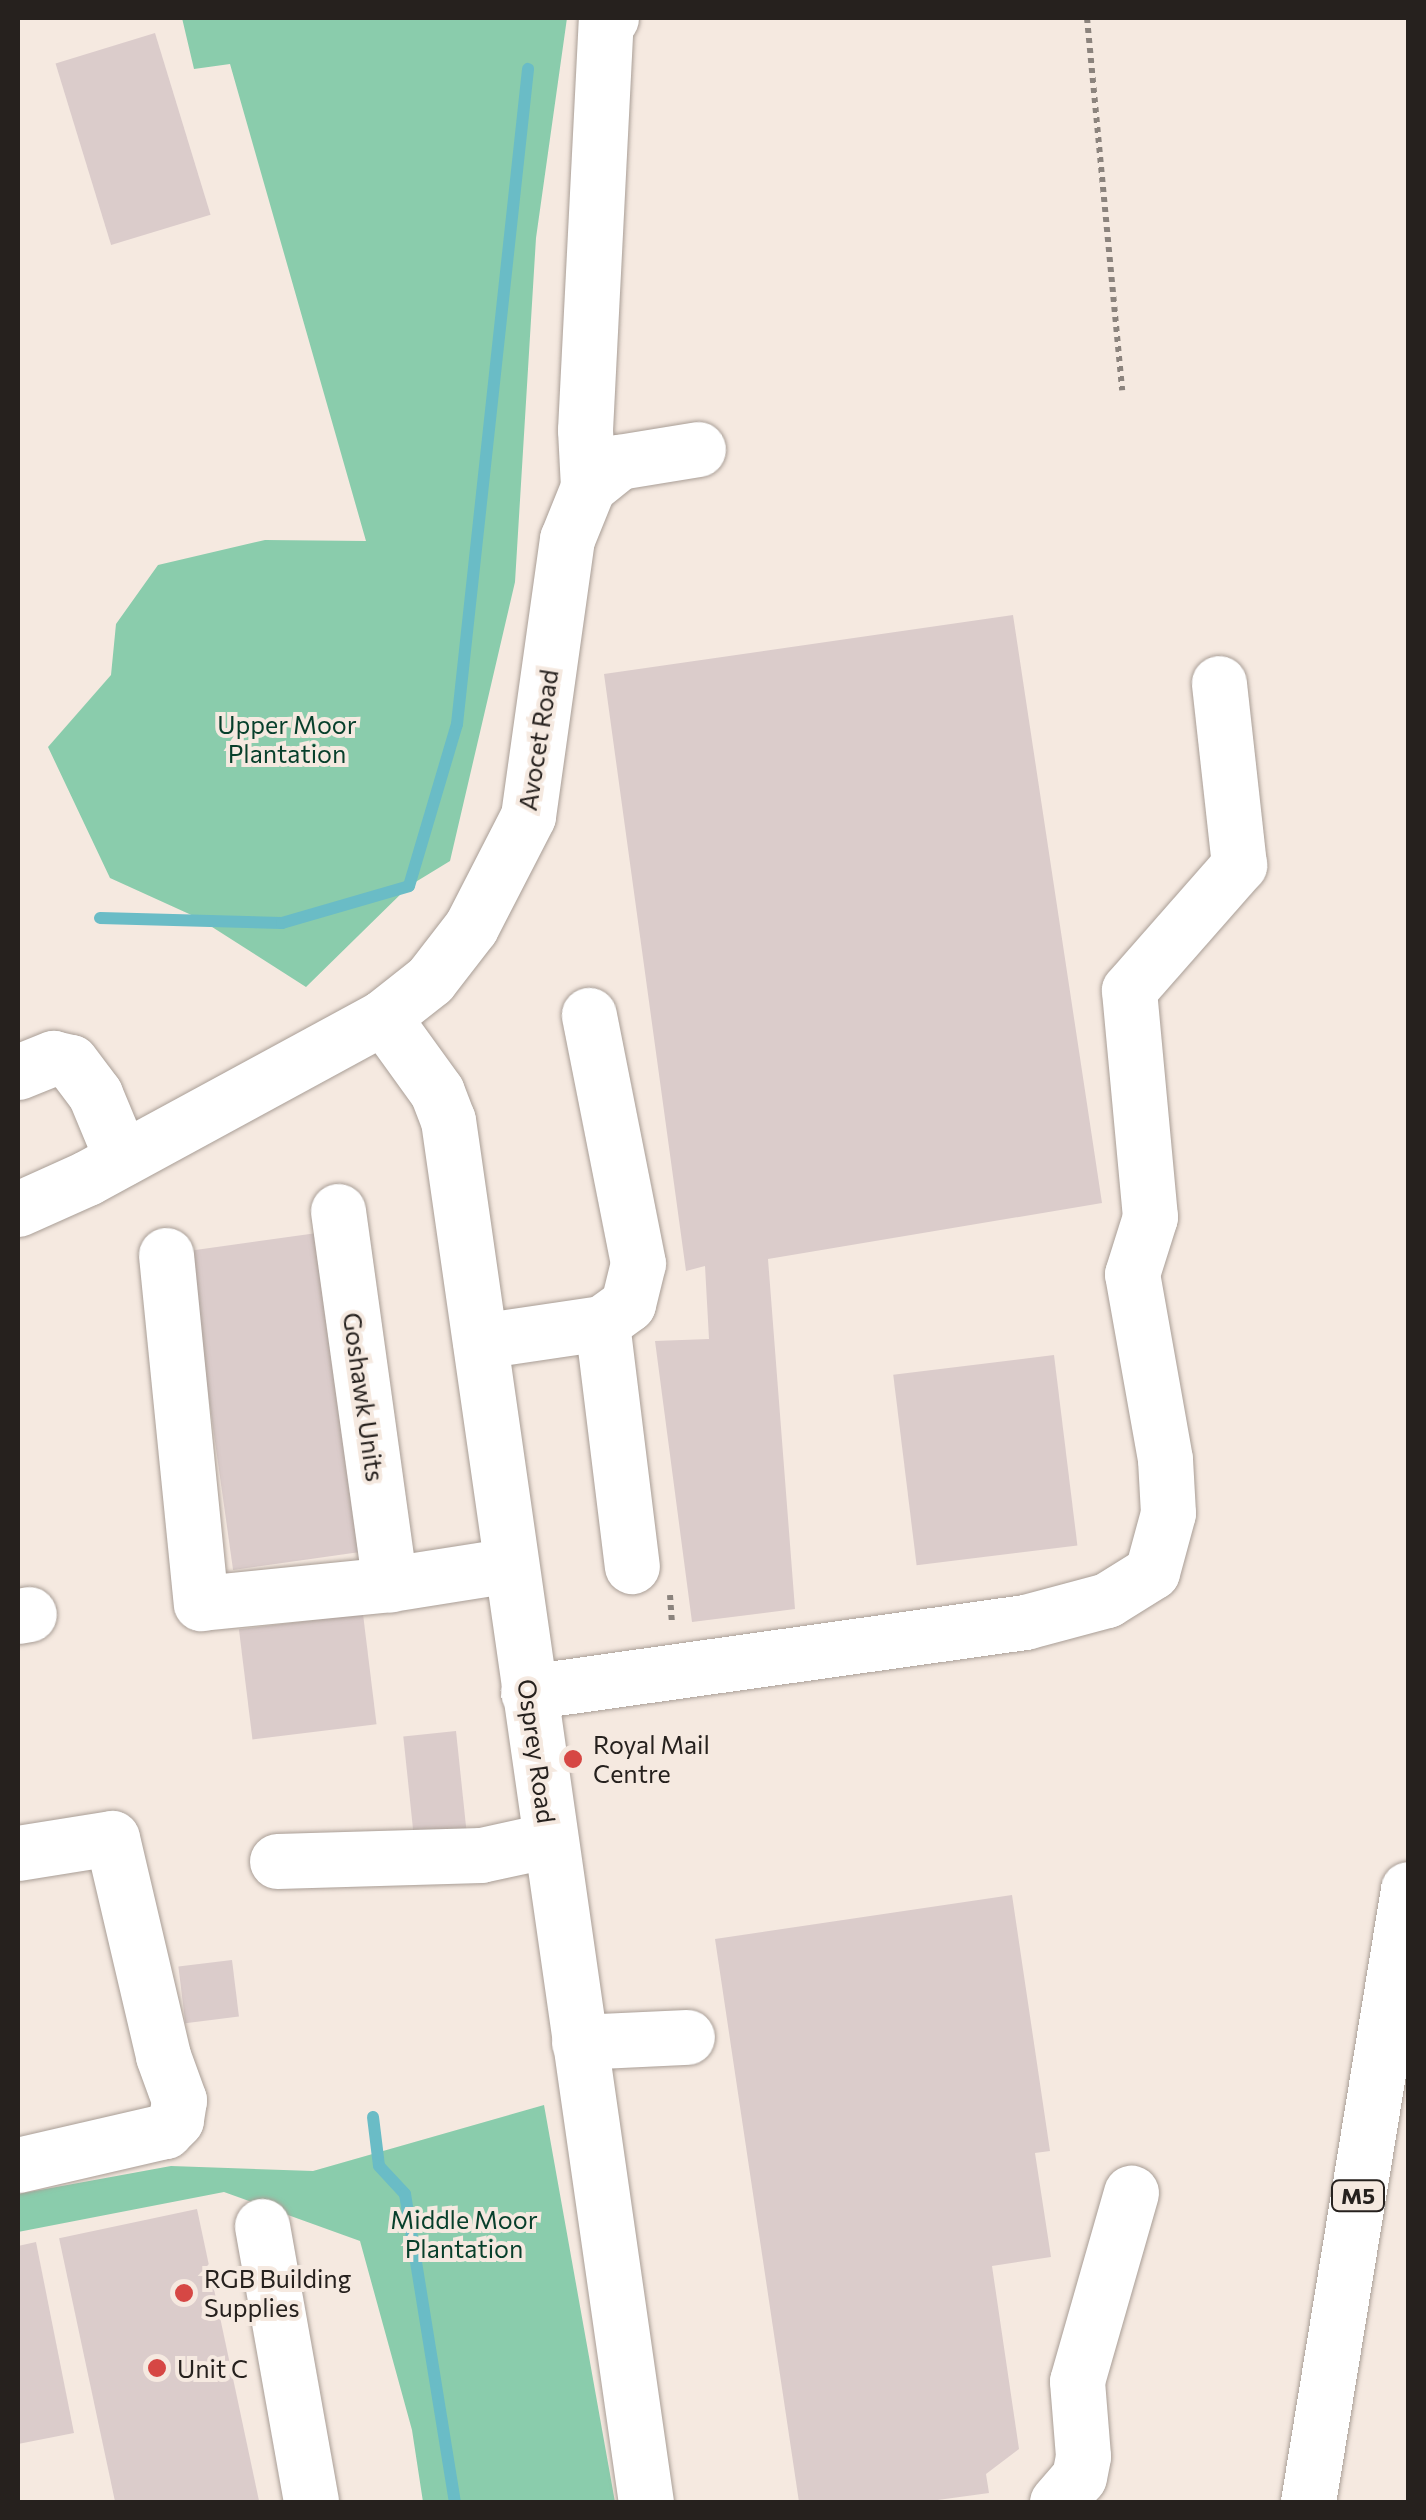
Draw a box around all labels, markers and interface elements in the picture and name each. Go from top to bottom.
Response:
street label: Avocet Road [512,667,564,813]
park label: Upper Moor Plantation [217,710,357,769]
street label: Goshawk Units [337,1310,391,1484]
street label: Osprey Road [512,1677,562,1825]
place label: Royal Mail Centre [593,1730,710,1789]
marker: Royal Mail Centre [562,1748,584,1770]
road number: M5 [1330,2179,1386,2213]
park label: Middle Moor Plantation [390,2205,538,2264]
place label: RGB Building Supplies [204,2264,351,2323]
marker: RGB Building Supplies [173,2282,195,2304]
place label: Unit C [177,2353,248,2383]
marker: Unit C [146,2357,168,2379]

